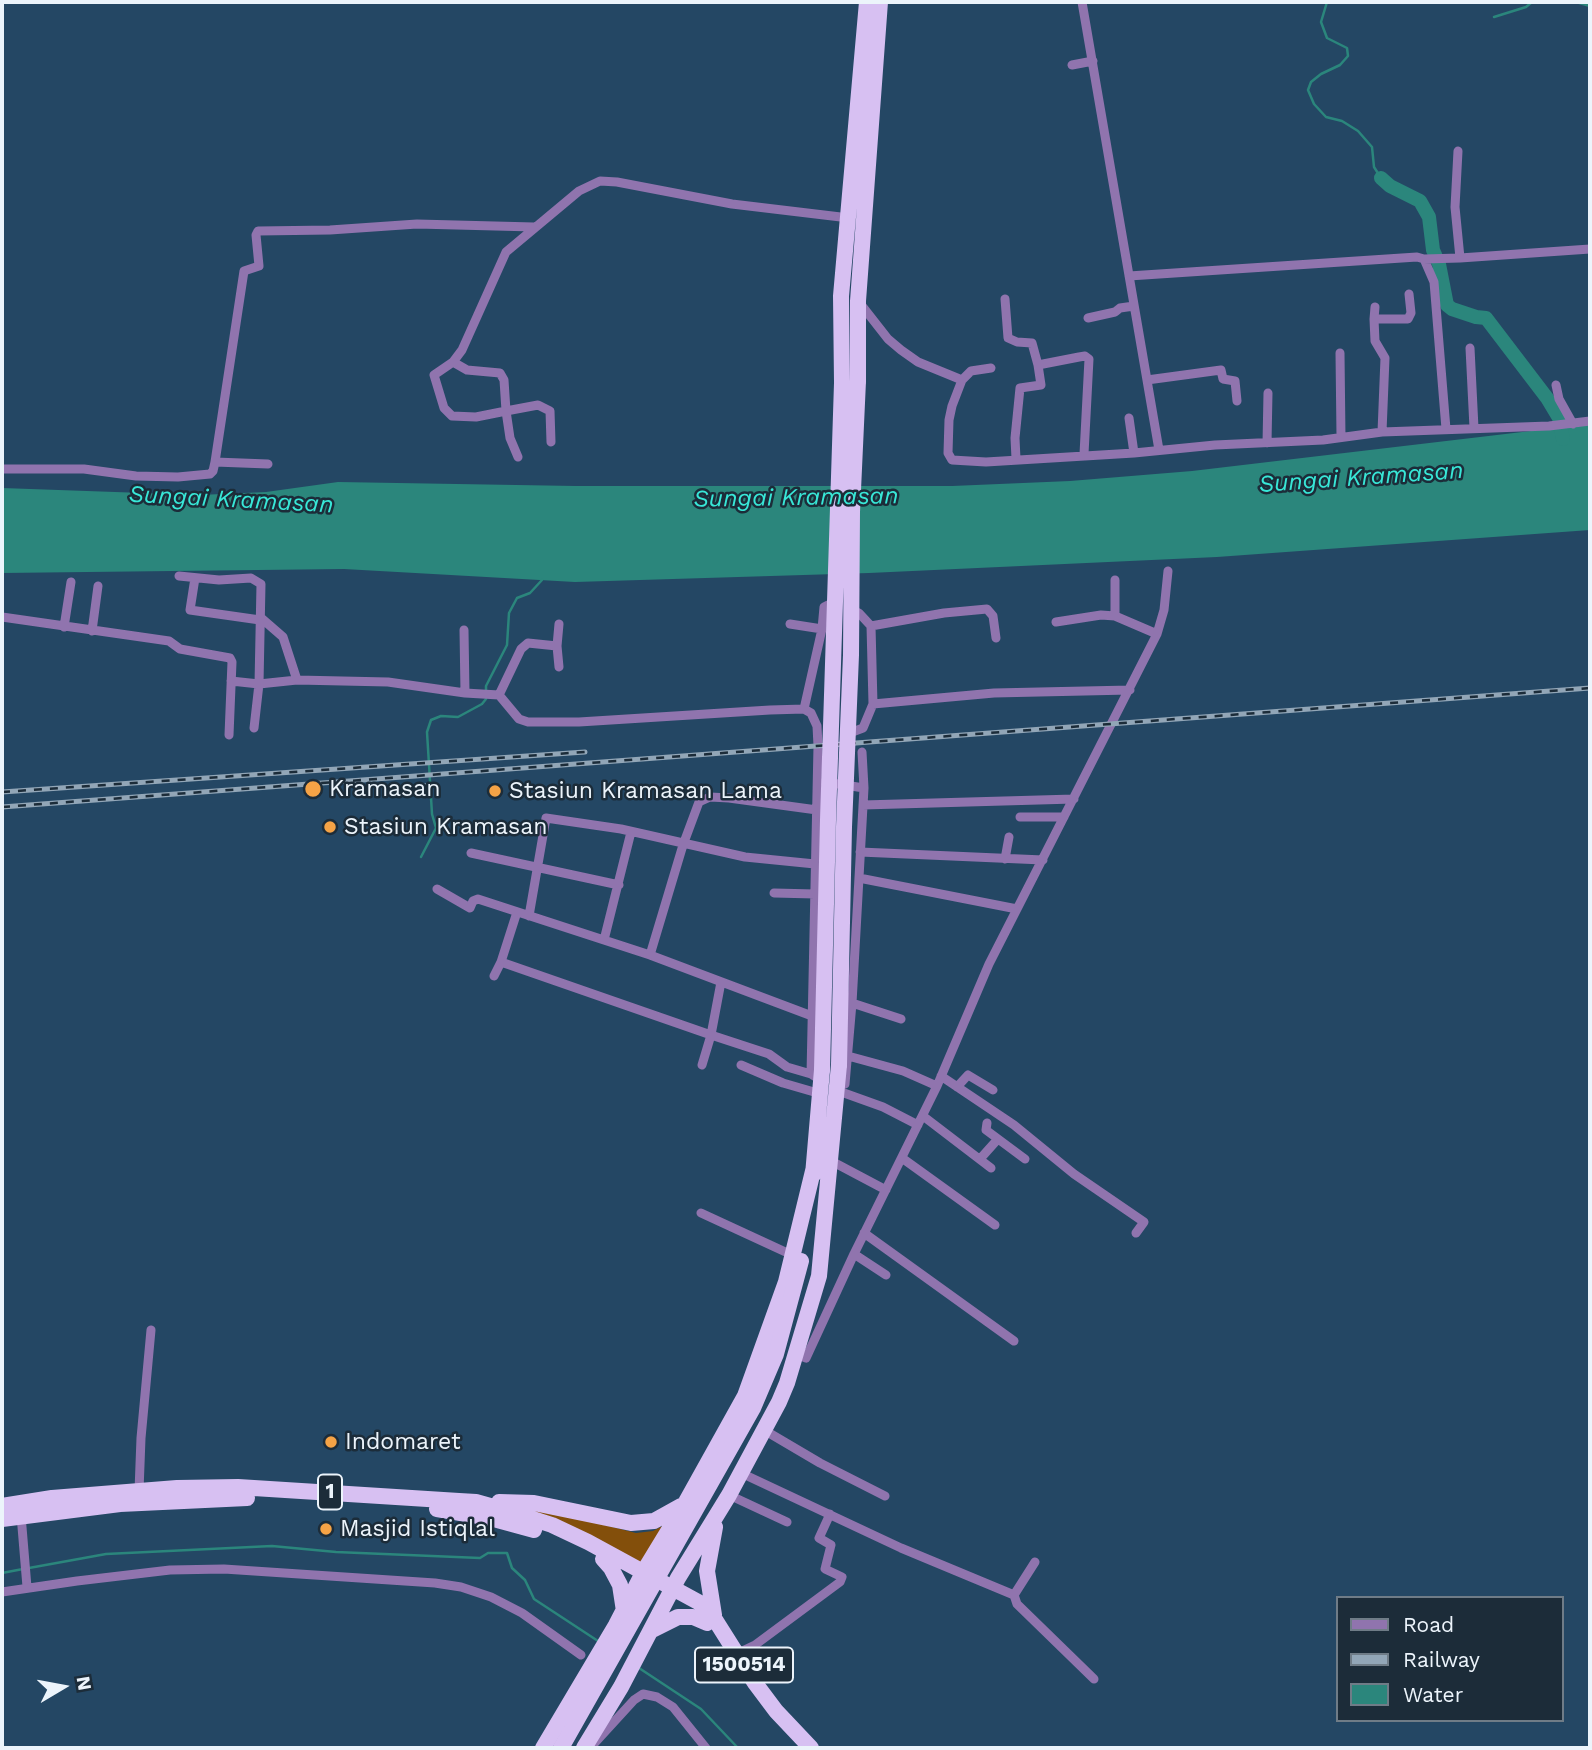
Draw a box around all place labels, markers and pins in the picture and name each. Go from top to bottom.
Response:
place label: Kramasan [329,775,440,803]
place label: Stasiun Kramasan Lama [509,777,782,805]
marker: Kramasan [303,779,323,799]
marker: Stasiun Kramasan Lama [487,783,503,799]
place label: Stasiun Kramasan [344,813,547,841]
marker: Stasiun Kramasan [322,819,338,835]
place label: Indomaret [345,1428,461,1456]
marker: Indomaret [323,1434,339,1450]
place label: Masjid Istiqlal [340,1515,495,1543]
marker: Masjid Istiqlal [318,1521,334,1537]

